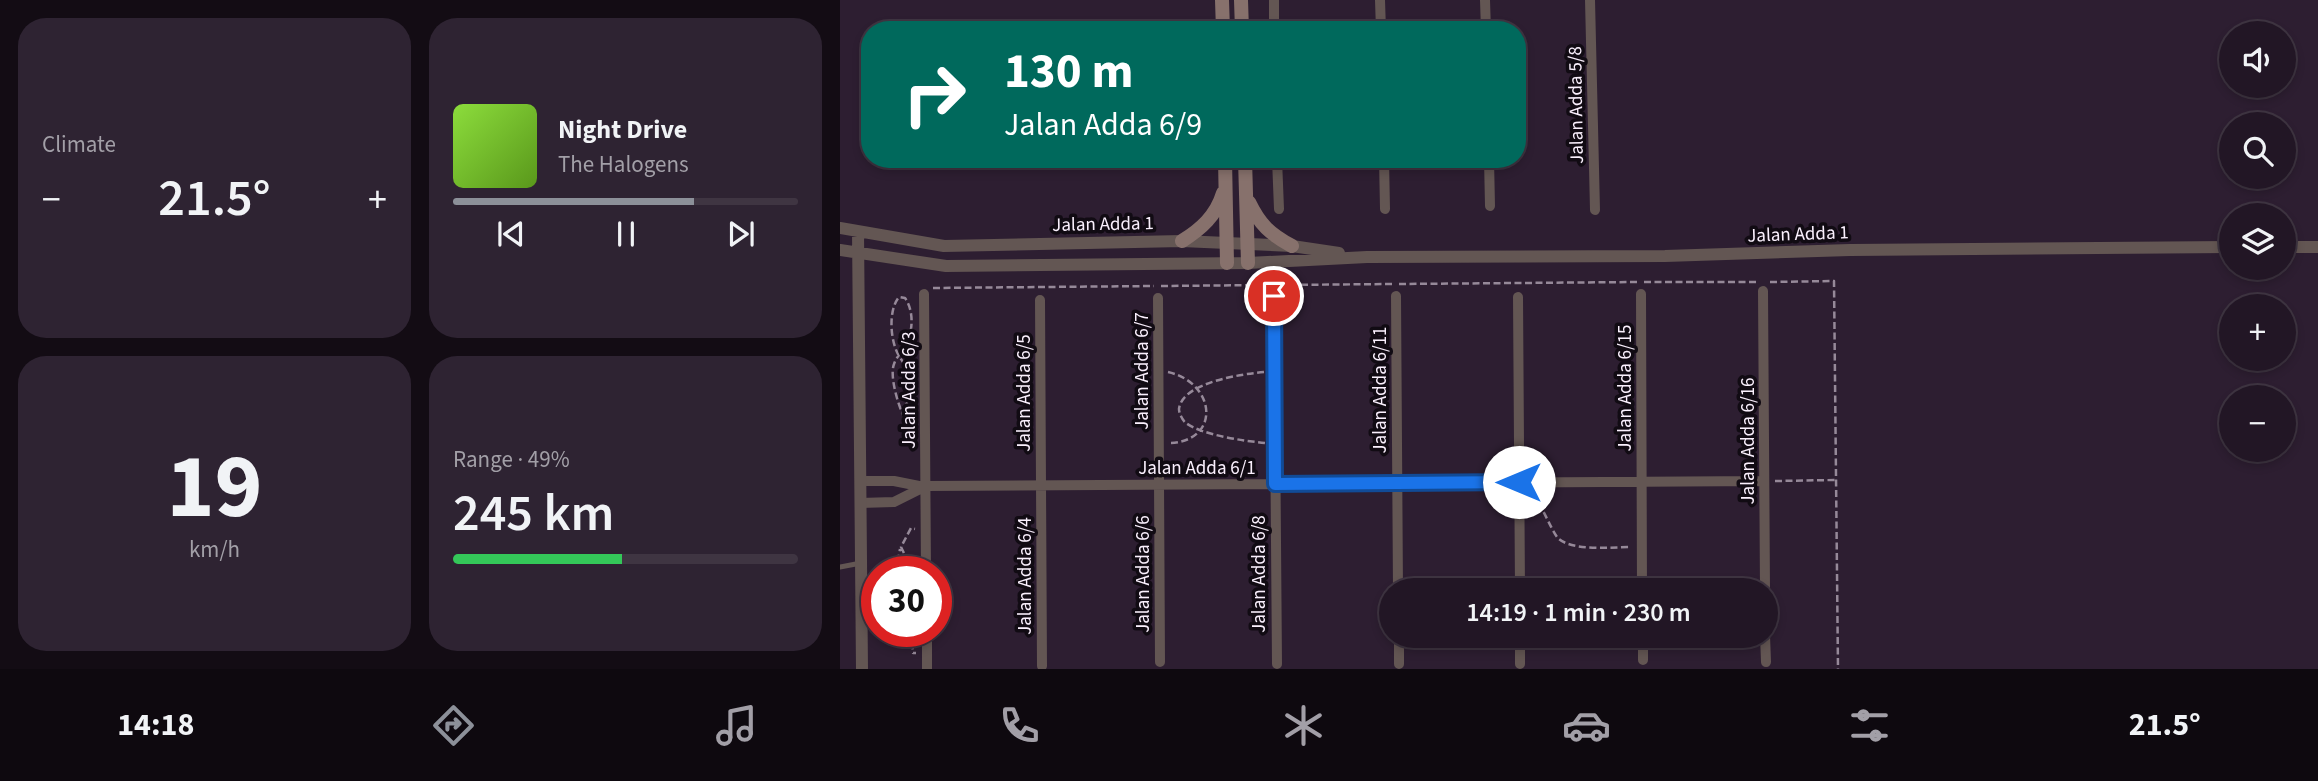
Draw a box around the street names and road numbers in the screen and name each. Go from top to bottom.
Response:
street label: Jalan Adda 5/8 [1562,46,1591,164]
street label: Jalan Adda 1 [1052,210,1154,239]
street label: Jalan Adda 1 [1747,219,1849,250]
street label: Jalan Adda 6/7 [1129,312,1156,430]
street label: Jalan Adda 6/15 [1612,324,1639,452]
street label: Jalan Adda 6/11 [1367,326,1394,454]
street label: Jalan Adda 6/3 [896,331,923,449]
street label: Jalan Adda 6/5 [1011,334,1038,452]
street label: Jalan Adda 6/16 [1735,377,1762,505]
street label: Jalan Adda 6/1 [1138,455,1256,482]
street label: Jalan Adda 6/6 [1130,515,1157,633]
street label: Jalan Adda 6/8 [1246,515,1273,633]
street label: Jalan Adda 6/4 [1012,517,1039,635]

